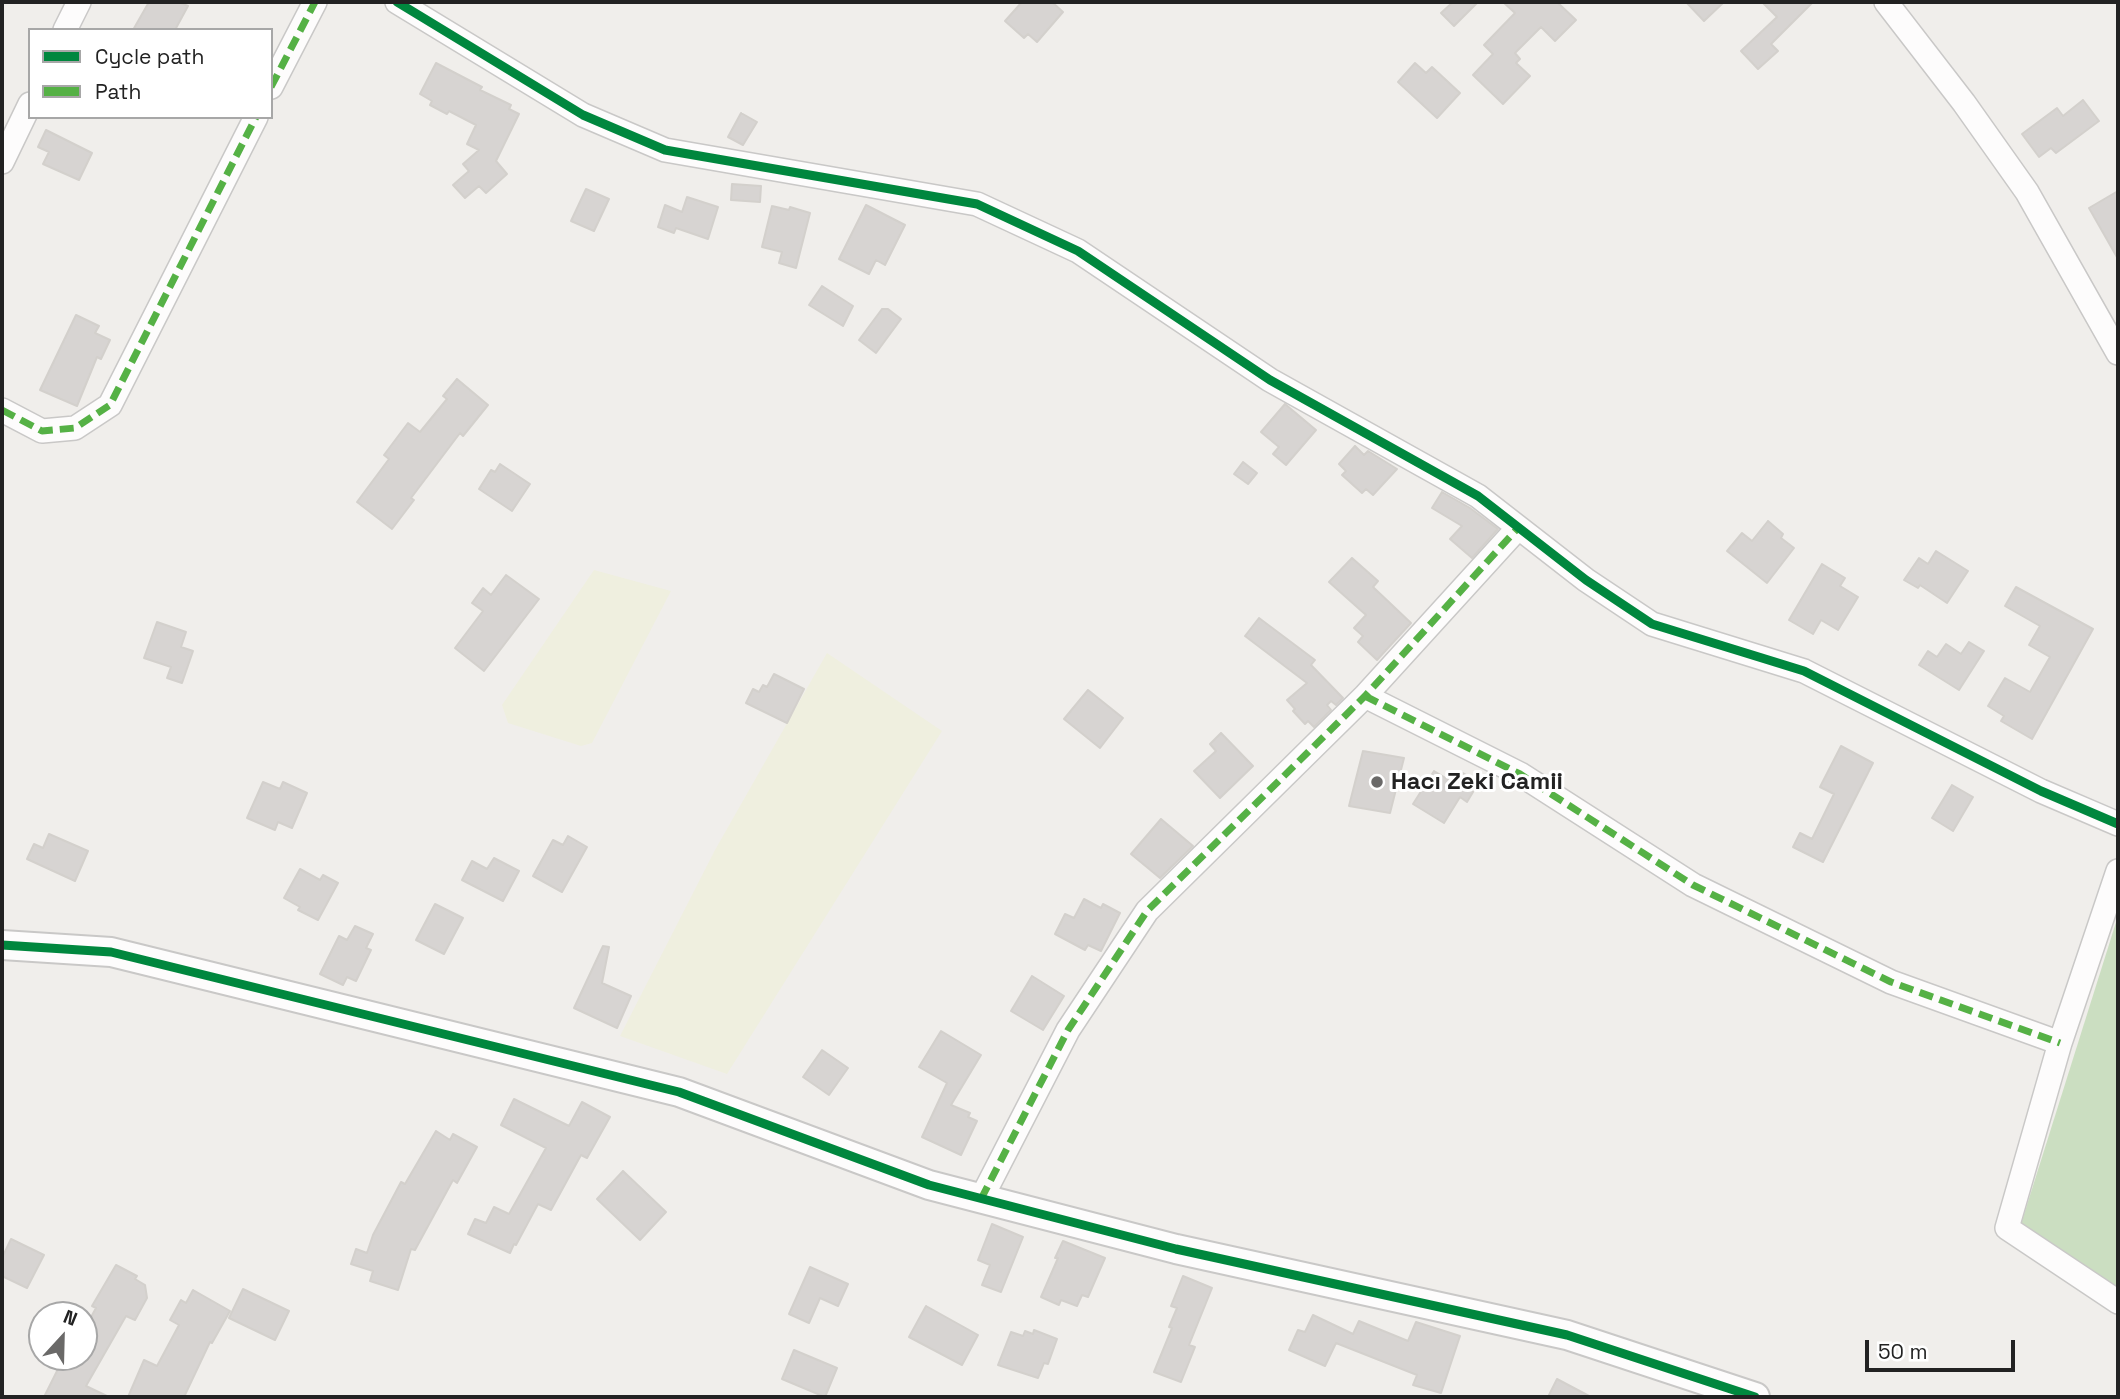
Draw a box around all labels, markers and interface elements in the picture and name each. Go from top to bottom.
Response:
legend [28,28,273,119]
text: Cycle path [95,43,204,70]
text: Path [95,78,141,105]
place label: Hacı Zeki Camii [1391,768,1563,796]
marker: Hacı Zeki Camii [1369,774,1385,790]
north arrow [28,1301,98,1371]
text: N [60,1304,81,1332]
scale bar [1868,1326,2018,1370]
text: 50 m [1878,1338,1928,1365]

